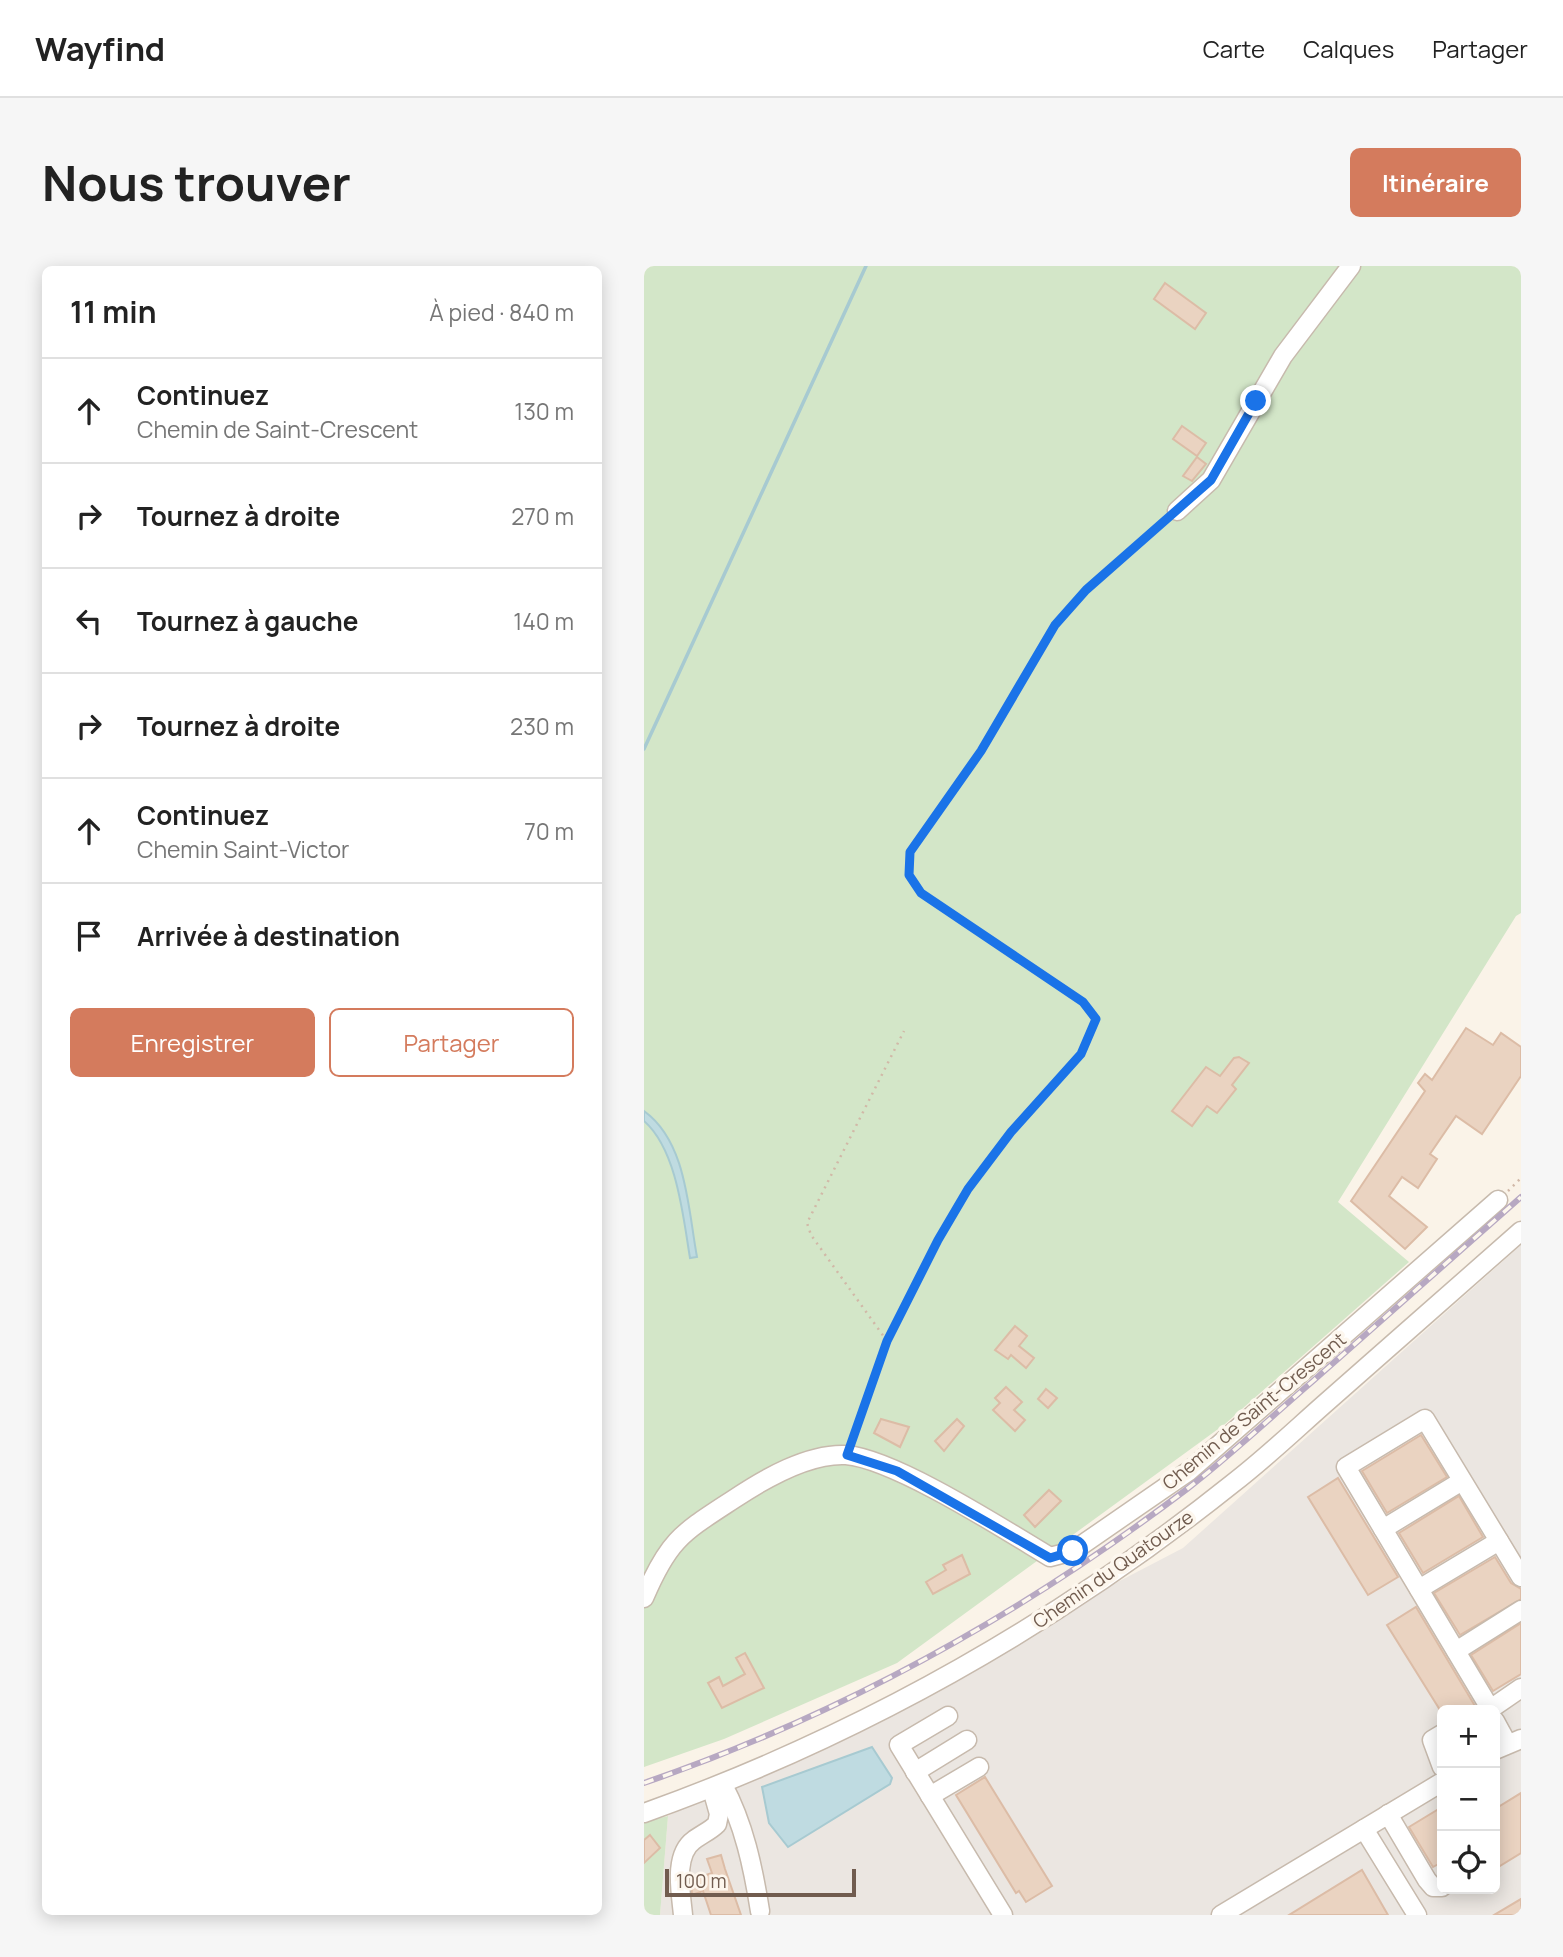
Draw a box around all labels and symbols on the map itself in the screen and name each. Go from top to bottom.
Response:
route end [1240,385,1271,416]
street label: Chemin de Saint-Crescent [1157,1326,1351,1496]
street label: Chemin du Quatourze [1028,1504,1198,1634]
route start [1057,1535,1088,1566]
scale bar [665,1866,856,1898]

